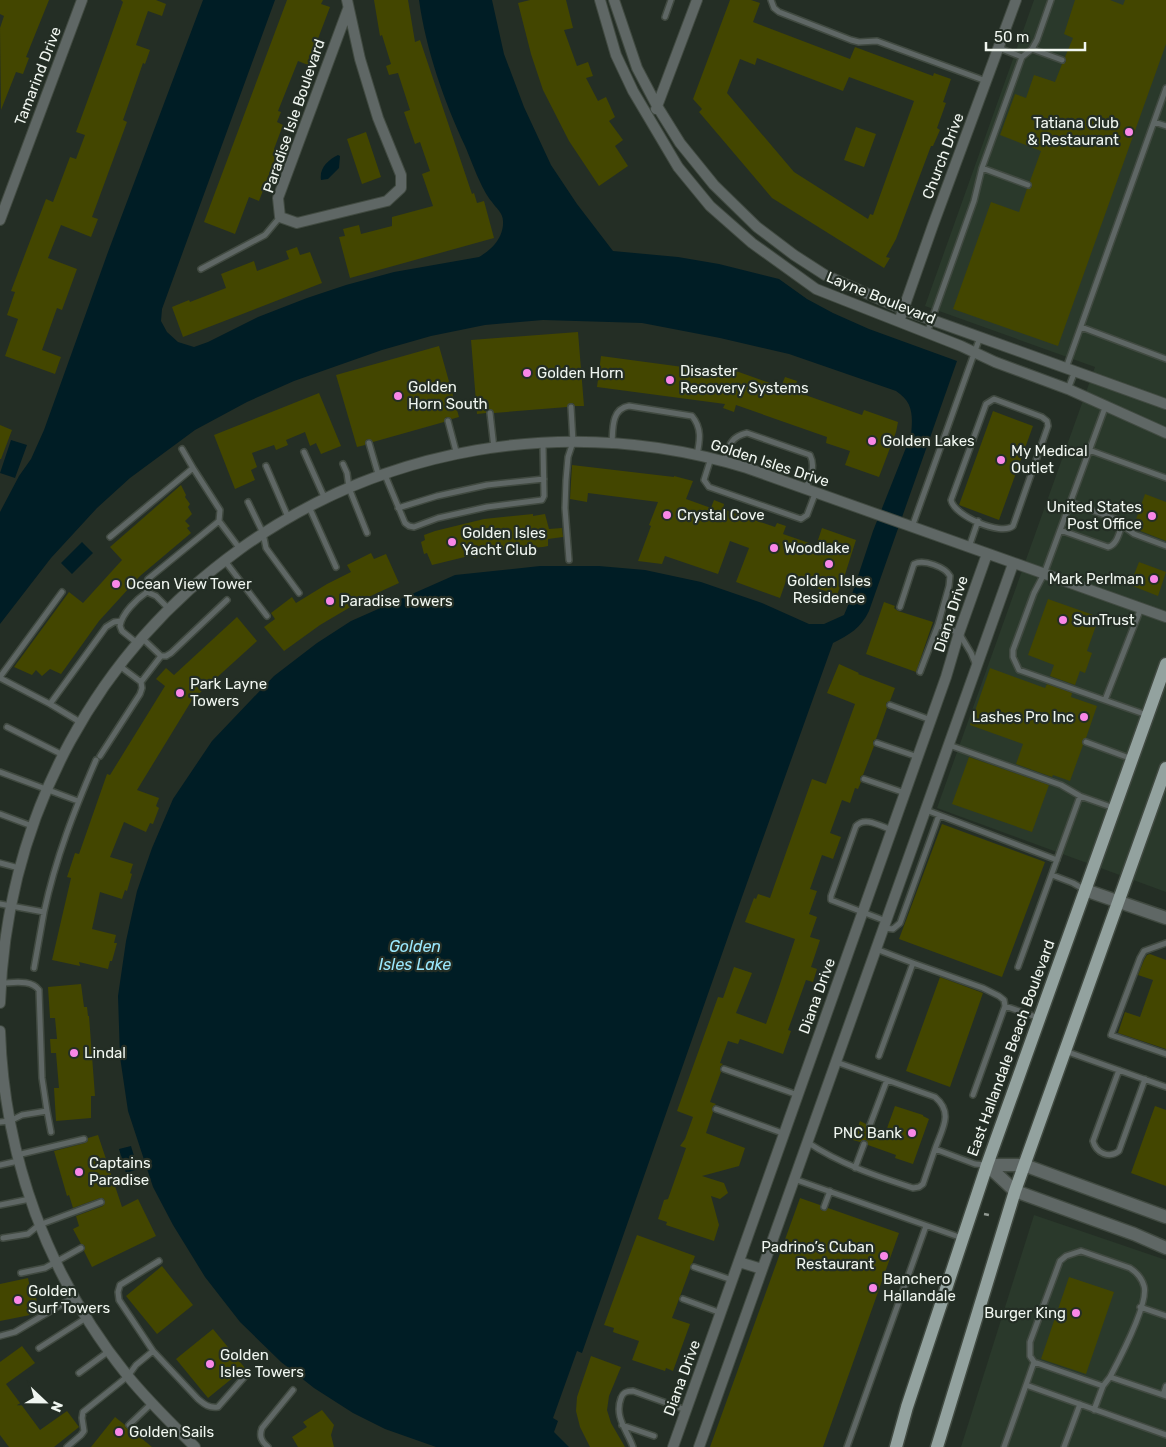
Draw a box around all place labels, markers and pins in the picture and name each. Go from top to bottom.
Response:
place label: Tatiana Club & Restaurant [1027,114,1119,149]
marker: Tatiana Club & Restaurant [1123,126,1135,138]
place label: Disaster Recovery Systems [680,362,809,397]
place label: Golden Horn [537,364,624,382]
marker: Golden Horn [521,367,533,379]
marker: Disaster Recovery Systems [664,374,676,386]
place label: Golden Horn South [408,378,488,413]
marker: Golden Horn South [392,390,404,402]
place label: Golden Lakes [882,432,975,450]
marker: Golden Lakes [866,435,878,447]
place label: My Medical Outlet [1011,442,1088,477]
marker: My Medical Outlet [995,454,1007,466]
place label: United States Post Office [1047,498,1142,533]
place label: Crystal Cove [677,506,765,524]
marker: Crystal Cove [661,509,673,521]
marker: United States Post Office [1146,510,1158,522]
place label: Golden Isles Yacht Club [462,524,546,559]
marker: Golden Isles Yacht Club [446,536,458,548]
place label: Woodlake [784,539,850,557]
marker: Woodlake [768,542,780,554]
marker: Golden Isles Residence [823,558,835,570]
place label: Mark Perlman [1049,570,1144,588]
place label: Golden Isles Residence [787,572,871,607]
marker: Mark Perlman [1148,573,1160,585]
place label: Ocean View Tower [126,575,252,593]
marker: Ocean View Tower [110,578,122,590]
place label: Paradise Towers [340,592,453,610]
marker: Paradise Towers [324,595,336,607]
place label: SunTrust [1073,611,1135,629]
marker: SunTrust [1057,614,1069,626]
place label: Park Layne Towers [190,675,267,710]
marker: Park Layne Towers [174,687,186,699]
place label: Lashes Pro Inc [972,708,1074,726]
marker: Lashes Pro Inc [1078,711,1090,723]
place label: Lindal [84,1044,126,1062]
marker: Lindal [68,1047,80,1059]
place label: PNC Bank [833,1124,902,1142]
marker: PNC Bank [906,1127,918,1139]
place label: Captains Paradise [89,1154,151,1189]
marker: Captains Paradise [73,1166,85,1178]
place label: Padrino’s Cuban Restaurant [761,1238,874,1273]
marker: Padrino’s Cuban Restaurant [878,1250,890,1262]
place label: Banchero Hallandale [883,1270,956,1305]
place label: Golden Surf Towers [28,1282,110,1317]
marker: Banchero Hallandale [867,1282,879,1294]
marker: Golden Surf Towers [12,1294,24,1306]
place label: Burger King [984,1304,1066,1322]
marker: Burger King [1070,1307,1082,1319]
place label: Golden Isles Towers [220,1346,304,1381]
marker: Golden Isles Towers [204,1358,216,1370]
place label: Golden Sails [129,1423,214,1441]
marker: Golden Sails [113,1426,125,1438]

